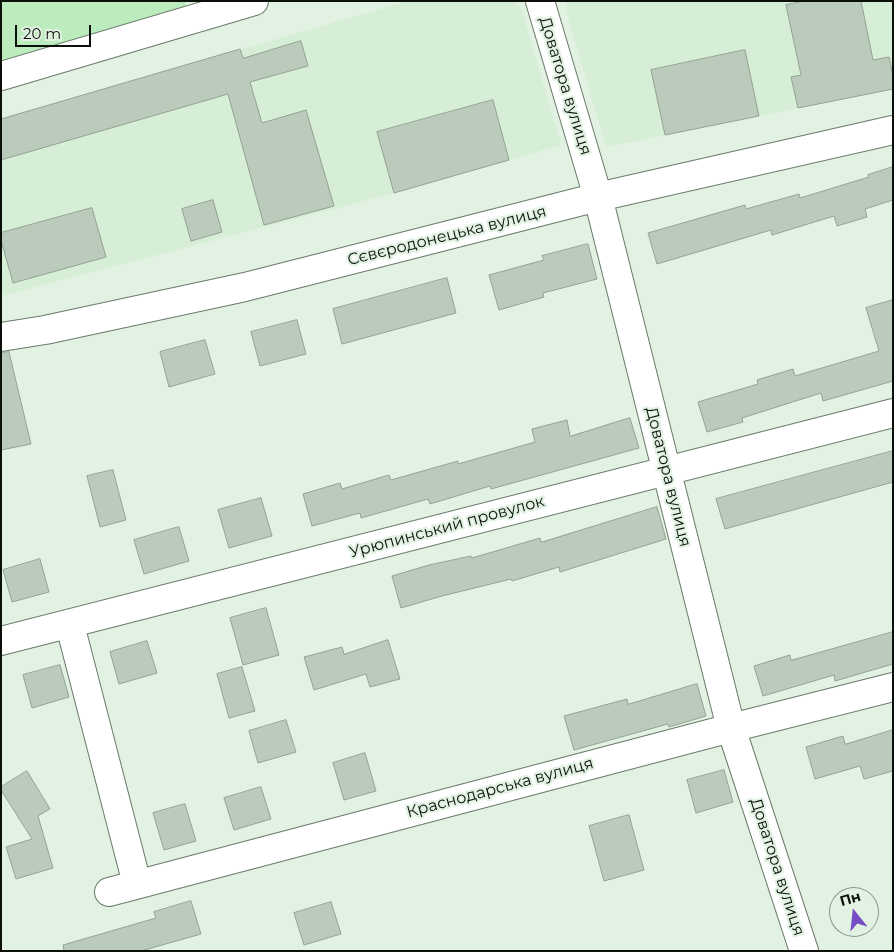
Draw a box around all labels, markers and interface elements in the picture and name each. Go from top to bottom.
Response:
scale bar [18,15,94,47]
street label: Доватора вулиця [535,15,595,157]
text: 20 m [23,24,61,43]
street label: Сєвєродонецька вулиця [346,202,548,270]
street label: Доватора вулиця [641,405,695,549]
street label: Урюпинський провулок [347,492,547,562]
street label: Краснодарська вулиця [404,754,596,822]
street label: Доватора вулиця [746,796,808,938]
north arrow [829,887,879,937]
text: Пн [838,887,863,910]

